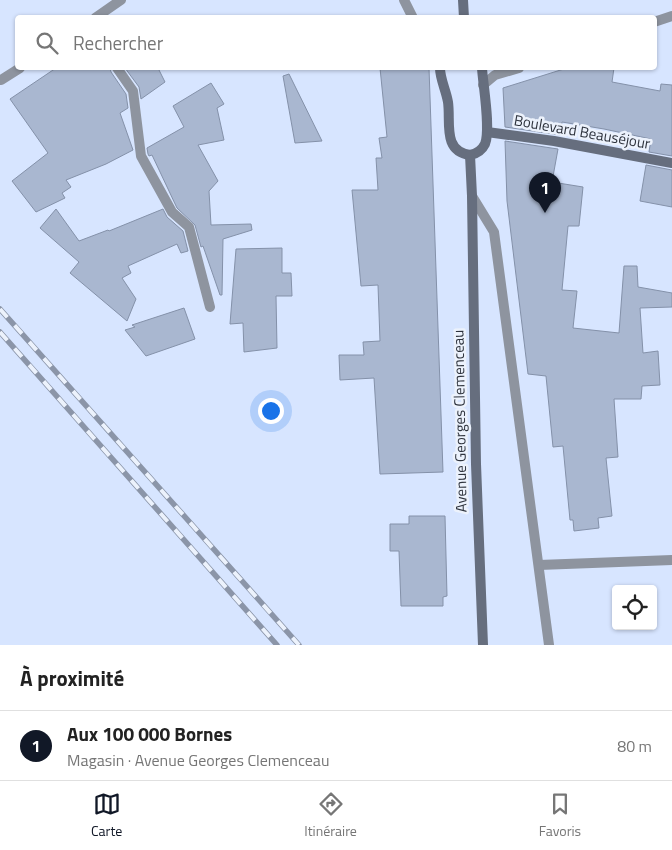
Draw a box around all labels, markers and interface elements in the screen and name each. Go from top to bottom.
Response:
search box [15,15,657,70]
text: Rechercher [73,28,163,57]
icon: search [33,29,61,57]
street label: Boulevard Beauséjour [512,108,652,155]
pin: 1 [529,172,561,213]
street label: Avenue Georges Clemenceau [446,330,473,512]
your location [258,398,284,424]
map controls [612,585,657,630]
button: locate [612,585,657,630]
text: À proximité [20,662,124,694]
text: Aux 100 000 Bornes [67,719,232,748]
text: 1 [32,734,40,758]
text: 80 m [617,734,652,758]
text: Magasin · Avenue Georges Clemenceau [67,748,329,772]
tab: Carte [91,790,122,841]
tab: Itinéraire [304,790,357,841]
tab: Favoris [539,790,581,841]

